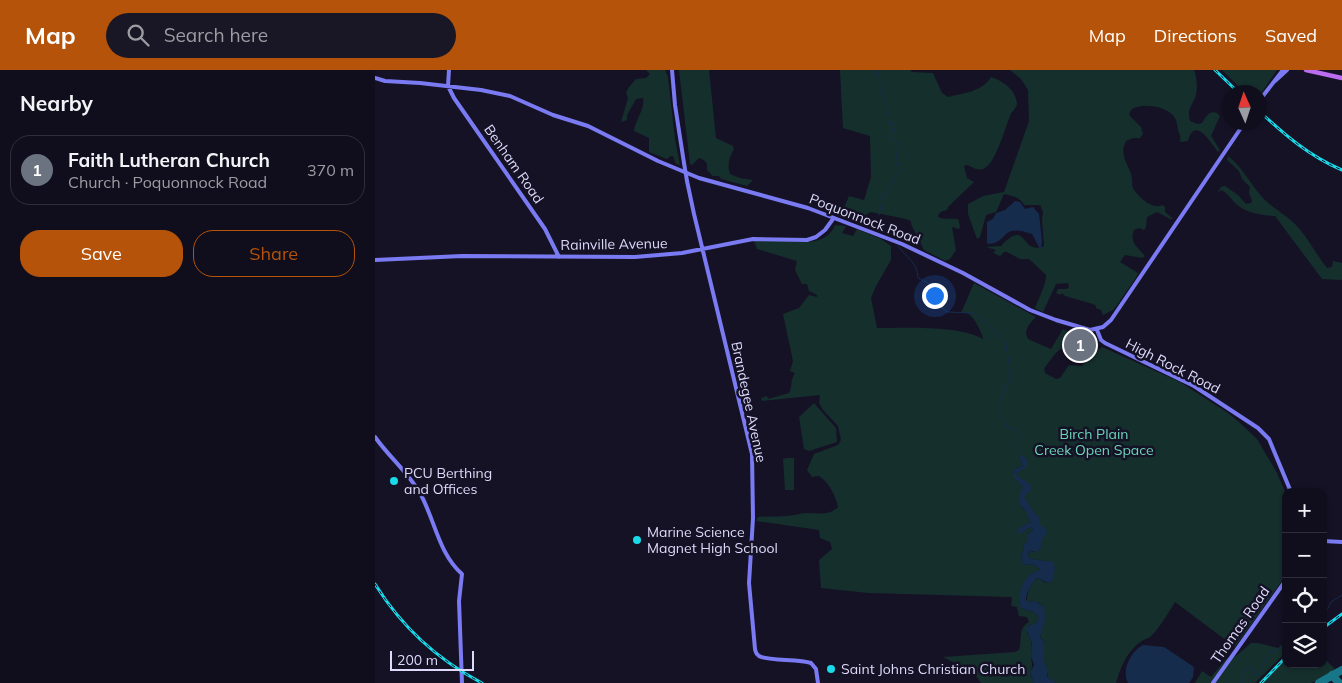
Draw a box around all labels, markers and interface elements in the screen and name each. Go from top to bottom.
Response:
search box [106,13,456,58]
text: Map [25,20,76,50]
icon: search [124,21,152,49]
text: Search here [164,23,268,47]
text: Map [1089,24,1126,47]
text: Directions [1154,24,1237,47]
text: Saved [1265,24,1317,47]
north arrow [1222,85,1267,130]
text: Nearby [20,90,93,116]
street label: Benham Road [480,121,548,207]
text: Faith Lutheran Church [68,148,270,172]
text: 1 [32,160,42,180]
text: 370 m [307,160,354,180]
text: Church · Poquonnock Road [68,172,267,192]
street label: Poquonnock Road [807,189,923,249]
button: Save [20,230,183,277]
button: Share [193,230,355,277]
street label: Rainville Avenue [560,234,668,254]
your location [922,283,948,309]
pin: 1 [1064,326,1096,364]
street label: High Rock Road [1123,334,1223,398]
street label: Brandegee Avenue [727,340,771,464]
park label: Birch Plain Creek Open Space [1034,425,1154,459]
place label: PCU Berthing and Offices [404,464,492,498]
marker: PCU Berthing and Offices [388,475,400,487]
map controls [1282,488,1327,668]
button: + [1282,488,1327,533]
place label: Marine Science Magnet High School [647,523,778,557]
button: − [1282,533,1327,578]
marker: Marine Science Magnet High School [631,534,643,546]
button: locate [1282,578,1327,623]
street label: Thomas Road [1207,583,1273,667]
button: layers [1282,623,1327,668]
scale bar [390,648,474,671]
text: 200 m [397,651,438,669]
place label: Saint Johns Christian Church [841,660,1025,678]
marker: Saint Johns Christian Church [825,663,837,675]

